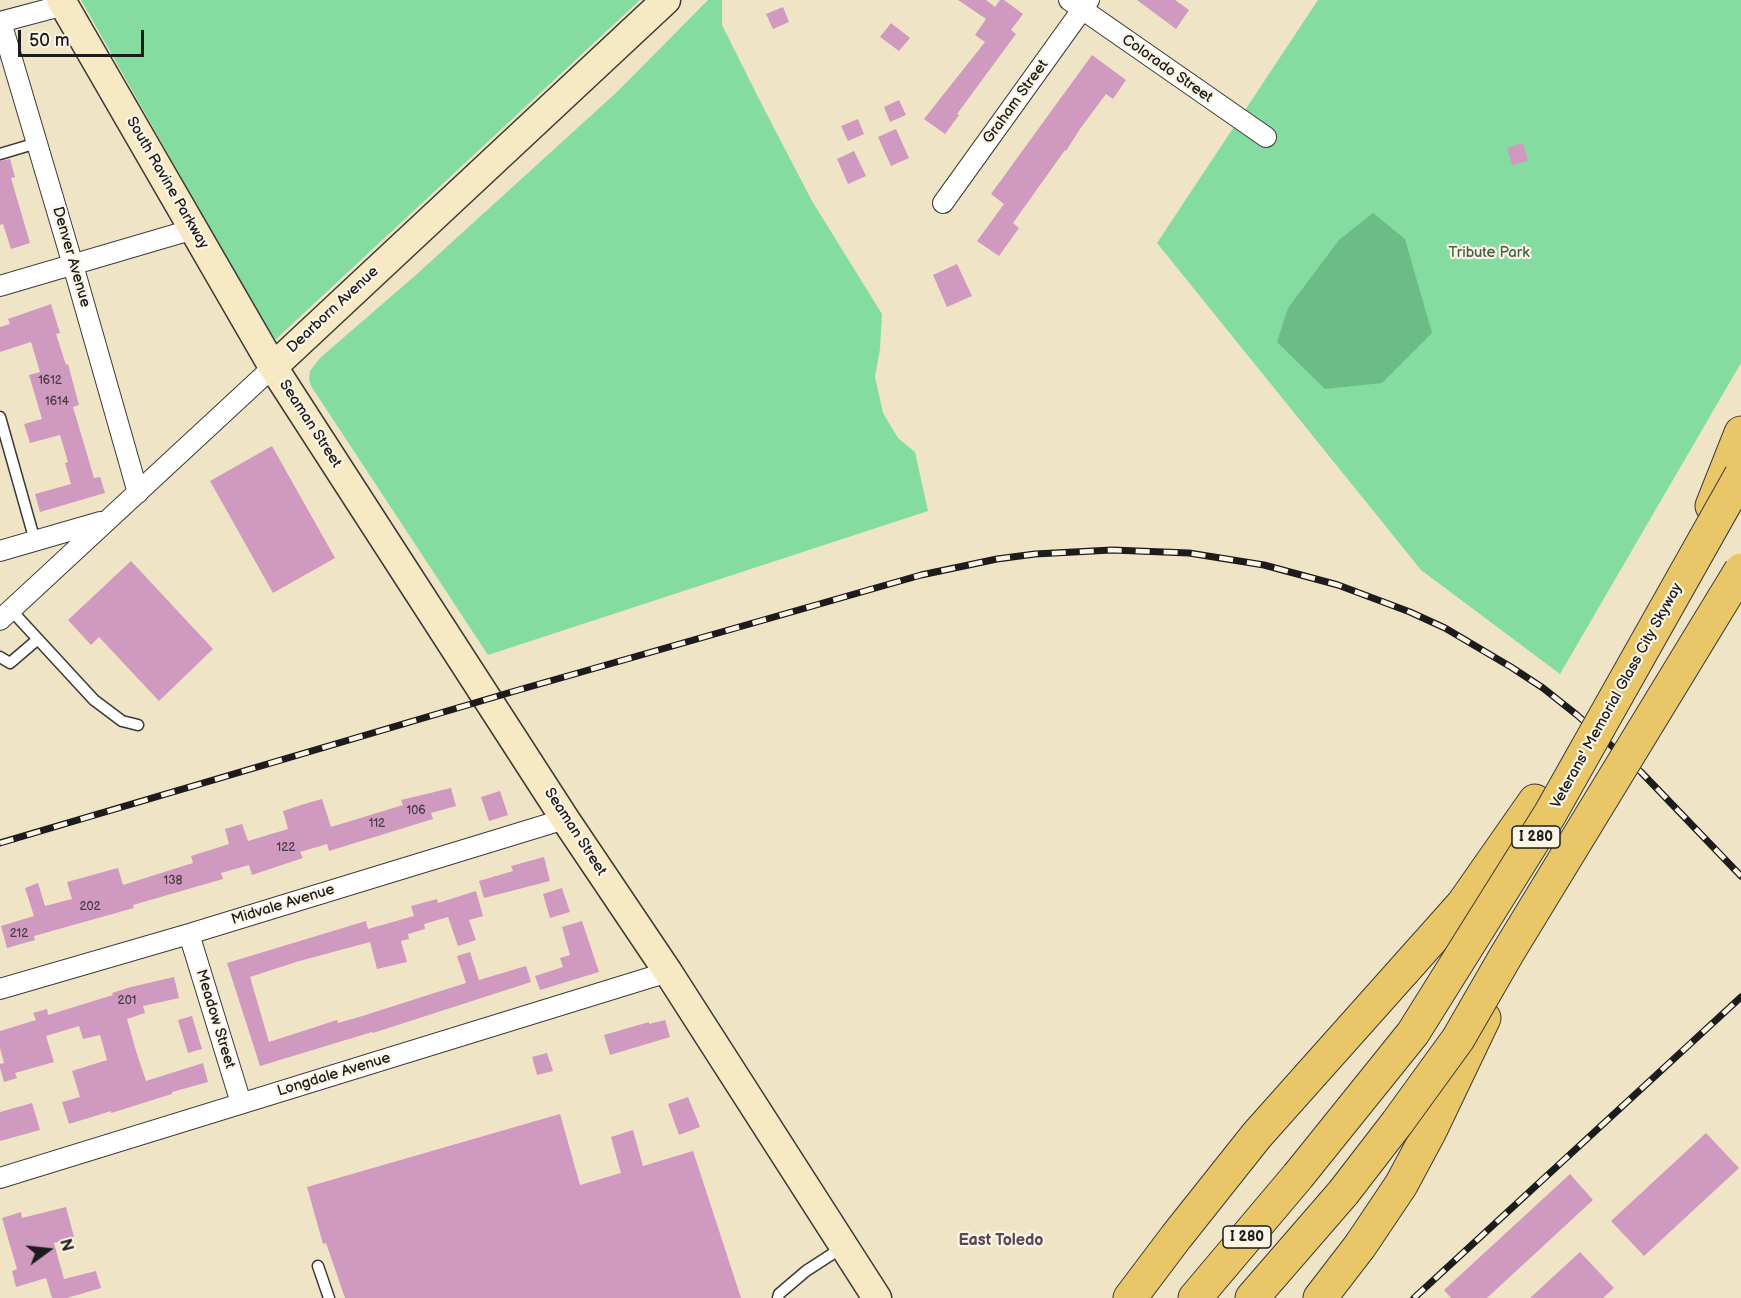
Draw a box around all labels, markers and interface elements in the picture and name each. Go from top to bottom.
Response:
scale bar [21,18,147,56]
text: 50 m [29,30,70,51]
street label: Colorado Street [1118,31,1216,107]
street label: Graham Street [980,57,1052,147]
street label: South Ravine Parkway [122,114,212,252]
street label: Denver Avenue [48,205,94,309]
park label: Tribute Park [1448,244,1530,262]
street label: Dearborn Avenue [283,263,383,357]
house number: 1612 [38,374,62,388]
street label: Seaman Street [275,377,345,471]
house number: 1614 [45,395,69,409]
street label: Veterans' Memorial Glass City Skyway [1547,580,1687,812]
street label: Seaman Street [540,785,610,879]
house number: 106 [406,804,426,818]
house number: 112 [369,817,385,831]
road number: I 280 [1512,826,1560,848]
house number: 122 [277,841,295,855]
house number: 138 [163,874,183,888]
street label: Midvale Avenue [229,881,337,929]
house number: 202 [79,900,101,914]
house number: 212 [10,927,28,941]
street label: Meadow Street [191,967,239,1071]
house number: 201 [118,994,136,1008]
street label: Longdale Avenue [275,1049,393,1101]
north arrow [18,1220,78,1280]
road number: I 280 [1223,1226,1271,1248]
district label: East Toledo [959,1231,1043,1251]
text: N [55,1237,77,1253]

